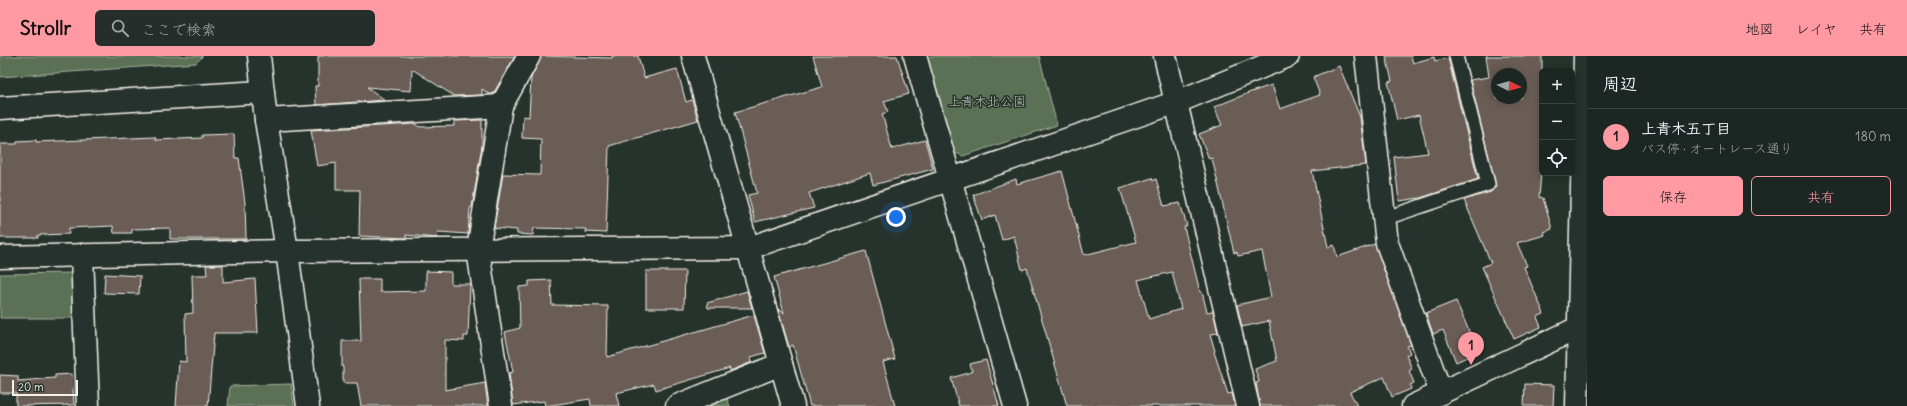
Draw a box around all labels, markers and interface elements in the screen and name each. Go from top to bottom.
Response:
search box [95,10,375,46]
text: Strollr [20,16,71,40]
icon: search [109,17,131,39]
text: ここで検索 [141,20,216,39]
text: 地図 [1746,20,1774,38]
text: レイヤ [1796,20,1837,38]
text: 共有 [1859,20,1887,38]
north arrow [1491,68,1527,104]
map controls [1539,68,1575,176]
button: + [1539,68,1575,104]
text: 周辺 [1603,73,1637,95]
park label: 上青木北公園 [948,93,1026,110]
button: − [1539,104,1575,140]
text: 上青木五丁目 [1641,119,1731,138]
text: 1 [1613,128,1619,145]
text: 180 m [1855,128,1891,145]
button: locate [1539,140,1575,176]
text: バス停 · オートレース通り [1641,140,1793,157]
button: 保存 [1603,176,1743,216]
button: 共有 [1751,176,1891,216]
your location [886,207,906,227]
pin: 1 [1458,332,1484,365]
scale bar [12,378,78,397]
text: 20 m [18,380,44,394]

